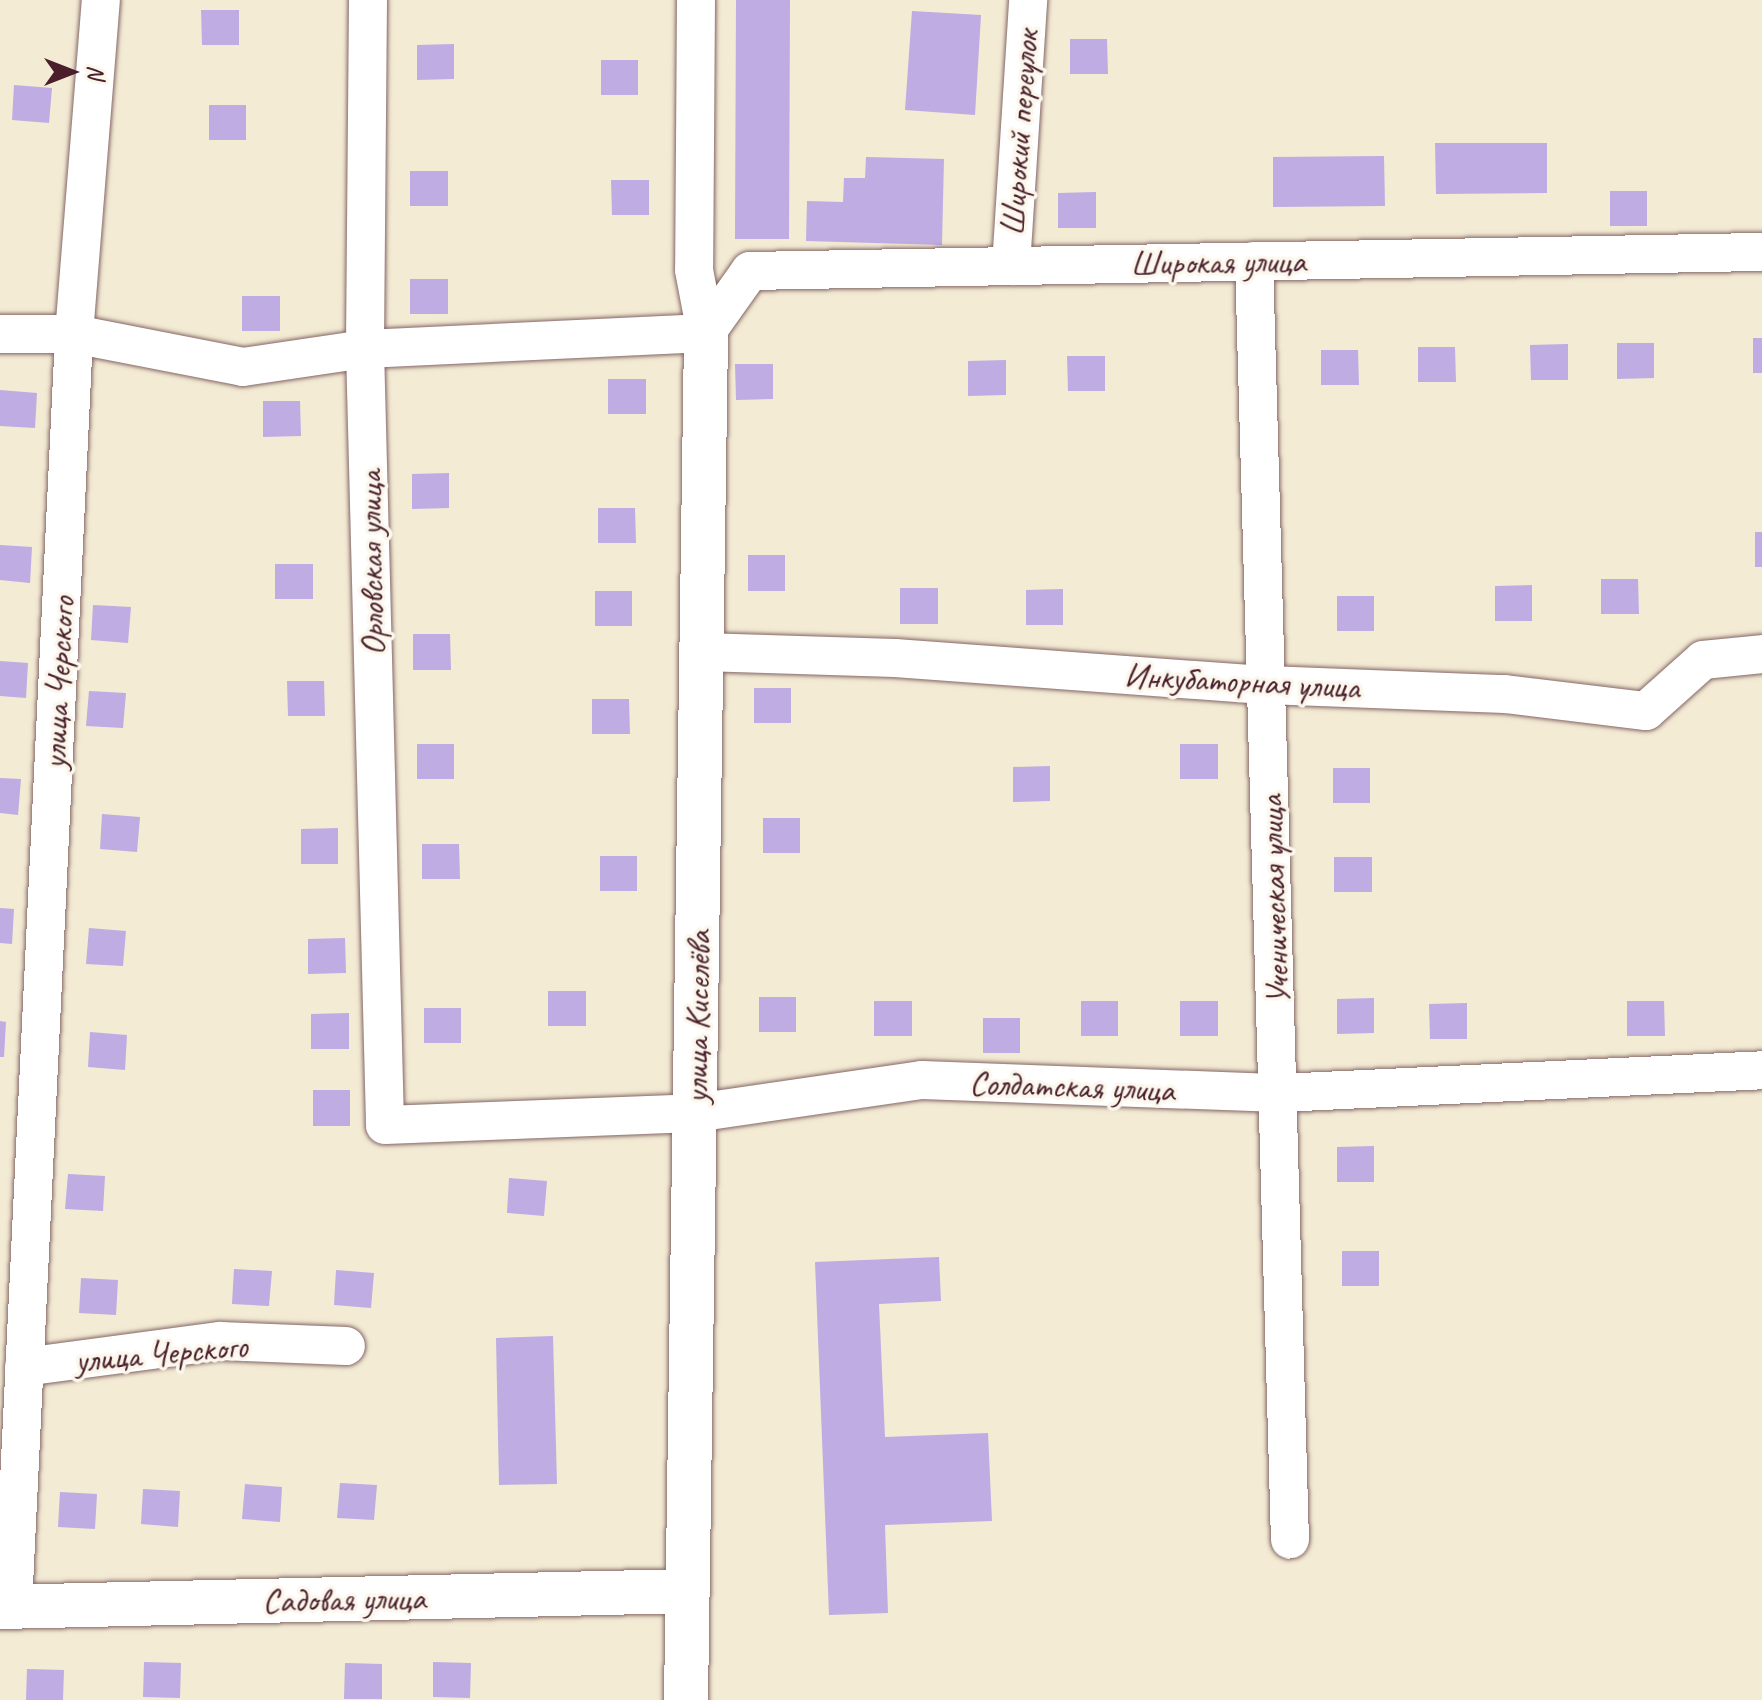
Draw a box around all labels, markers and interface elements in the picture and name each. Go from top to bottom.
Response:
street label: Широкий переулок [991,29,1047,237]
north arrow [32,32,112,112]
text: N [82,65,110,79]
street label: Широкая улица [1129,240,1307,284]
street label: Орловская улица [349,470,393,656]
street label: улица Черского [33,595,83,771]
street label: Инкубаторная улица [1122,654,1362,708]
street label: Ученическая улица [1250,793,1298,1007]
street label: улица Киселёва [675,931,719,1103]
street label: Солдатская улица [968,1062,1176,1110]
street label: улица Черского [73,1325,249,1381]
street label: Садовая улица [261,1577,427,1621]

